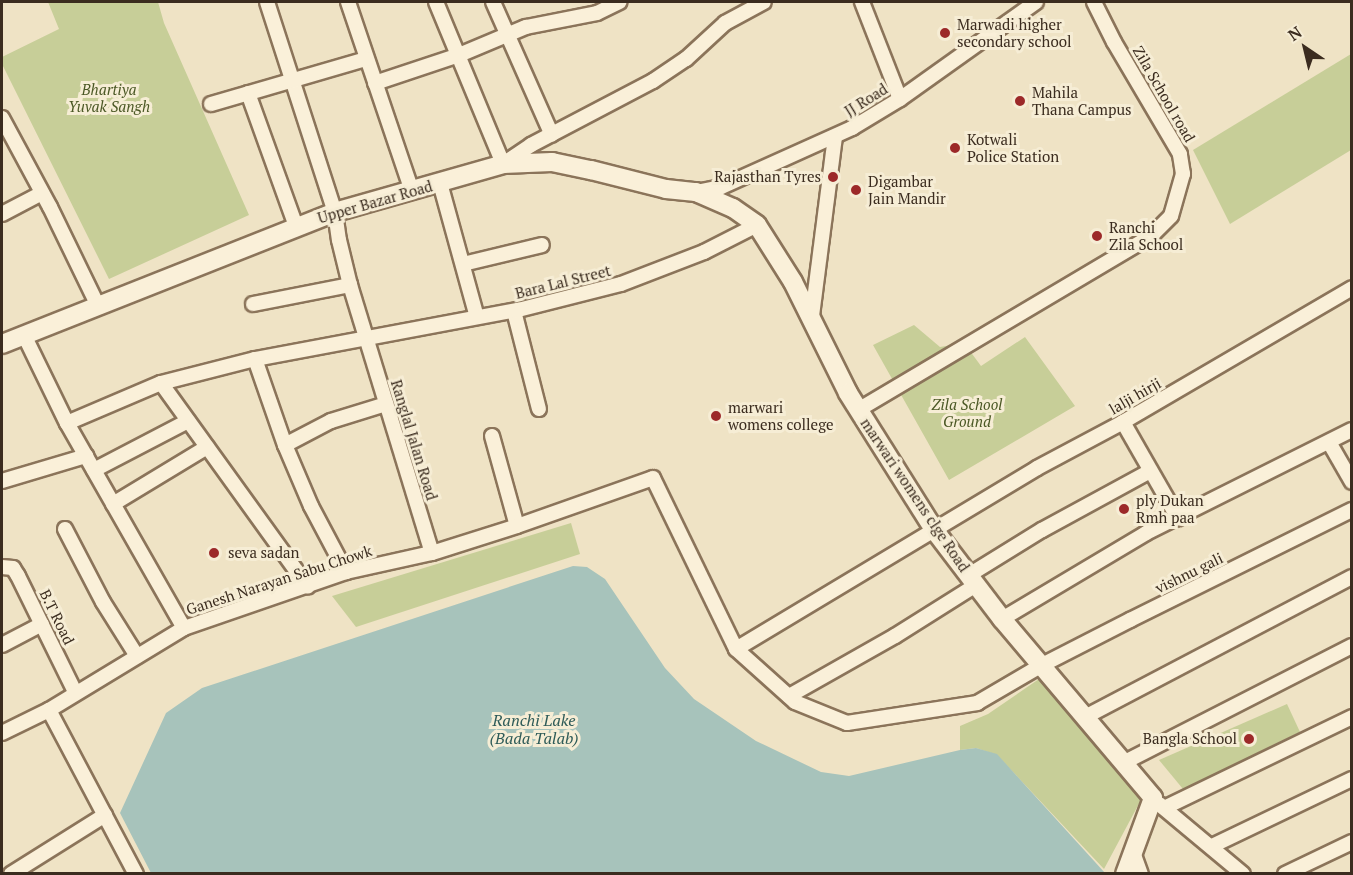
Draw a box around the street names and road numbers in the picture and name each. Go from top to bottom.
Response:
street label: Zila School road [1129,43,1199,145]
street label: JJ Road [841,80,891,120]
street label: Upper Bazar Road [316,177,434,227]
street label: Bara Lal Street [513,261,613,303]
street label: lalji hirji [1106,374,1164,418]
street label: Ranglal Jalan Road [387,378,441,502]
street label: marwari womens clge Road [857,415,973,575]
street label: Ganesh Narayan Sabu Chowk [184,541,374,619]
street label: vishnu gali [1152,549,1226,597]
street label: B.T Road [36,587,78,647]

